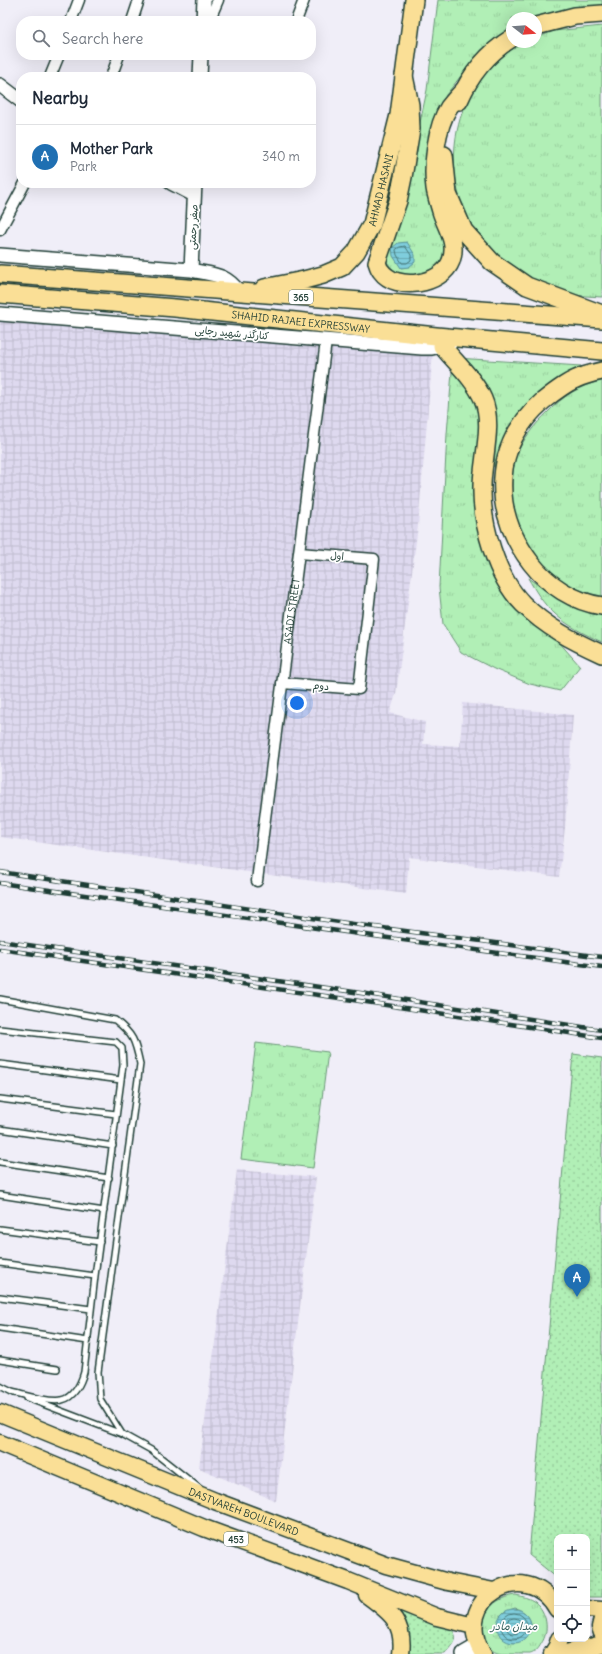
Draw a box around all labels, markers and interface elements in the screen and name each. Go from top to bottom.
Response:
north arrow [506,12,542,48]
search box [16,16,316,60]
icon: search [30,27,52,49]
text: Search here [62,29,143,48]
text: Nearby [32,87,88,109]
text: Mother Park [70,139,153,158]
text: A [41,148,49,165]
text: 340 m [262,148,300,165]
street label: AHMAD HASANI [365,152,396,228]
text: Park [70,158,97,175]
street label: صفر رحمتی [185,204,202,250]
road number: 365 [289,290,313,304]
street label: SHAHID RAJAEI EXPRESSWAY [231,308,371,335]
street label: کنارگذر شهید رجایی [194,323,270,344]
street label: اول [330,549,344,563]
street label: ASADI STREET [281,578,302,645]
street label: دوم [312,679,330,695]
your location [287,693,307,713]
pin: A [564,1264,590,1297]
street label: DASTVAREH BOULEVARD [187,1484,301,1538]
road number: 453 [224,1532,248,1546]
map controls [554,1534,590,1642]
button: + [554,1534,590,1570]
button: − [554,1570,590,1606]
button: locate [554,1606,590,1642]
water label: میدان مادر [489,1619,538,1633]

